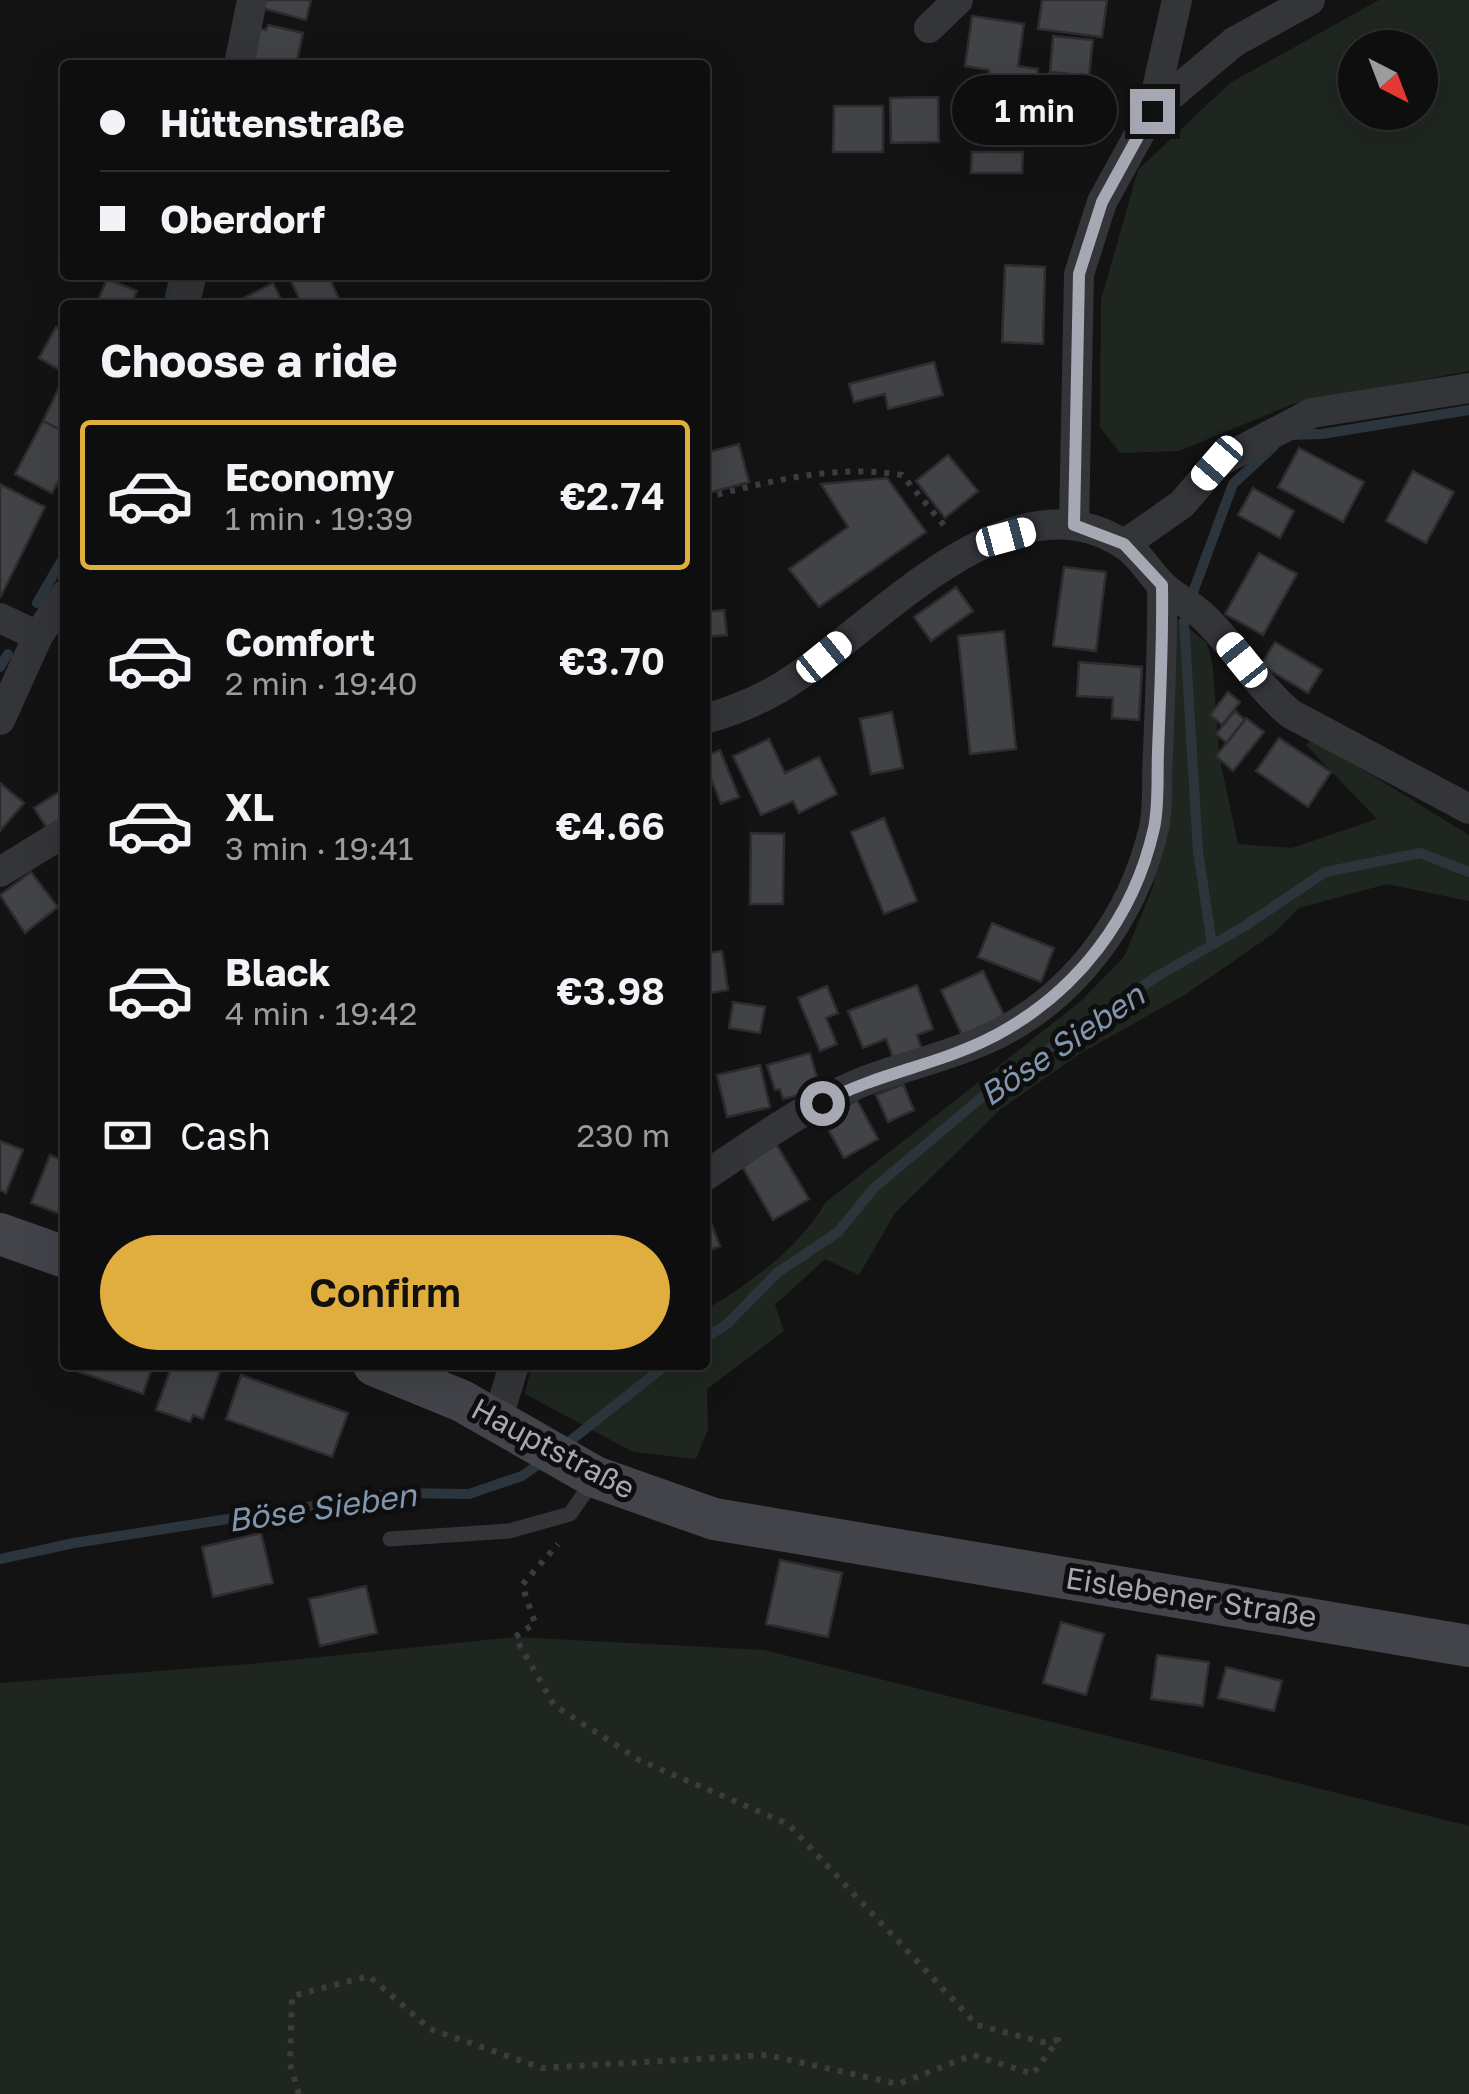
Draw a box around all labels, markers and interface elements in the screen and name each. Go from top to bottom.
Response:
north arrow [1338,30,1438,130]
map controls [1338,30,1438,130]
callout: 1 min [952,76,1117,146]
route end [1130,89,1175,134]
text: 1 min [994,91,1075,129]
text: Hüttenstraße [160,100,405,145]
text: Oberdorf [160,196,325,241]
text: Choose a ride [100,333,398,387]
car [1186,431,1248,495]
icon: car [105,450,195,540]
text: Economy [225,454,394,499]
text: €2.74 [560,473,665,518]
text: 1 min · 19:39 [225,499,413,537]
car [973,515,1039,559]
icon: car [105,615,195,705]
text: Comfort [225,619,375,664]
car [791,626,857,688]
car [1211,627,1273,693]
text: €3.70 [559,638,665,683]
text: 2 min · 19:40 [225,664,418,702]
icon: car [105,780,195,870]
text: XL [225,784,274,829]
text: €4.66 [556,803,665,848]
text: 3 min · 19:41 [225,829,413,867]
icon: car [105,945,195,1035]
text: Black [225,949,330,994]
text: €3.98 [556,968,665,1013]
water label: Böse Sieben [972,975,1152,1113]
text: 4 min · 19:42 [225,994,417,1032]
route start [800,1081,845,1126]
icon: cash [100,1108,155,1163]
text: Cash [180,1113,271,1158]
text: 230 m [577,1116,670,1154]
button: Confirm [100,1235,670,1350]
street label: Hauptstraße [466,1390,641,1506]
water label: Böse Sieben [225,1475,420,1539]
street label: Eislebener Straße [1063,1559,1319,1635]

